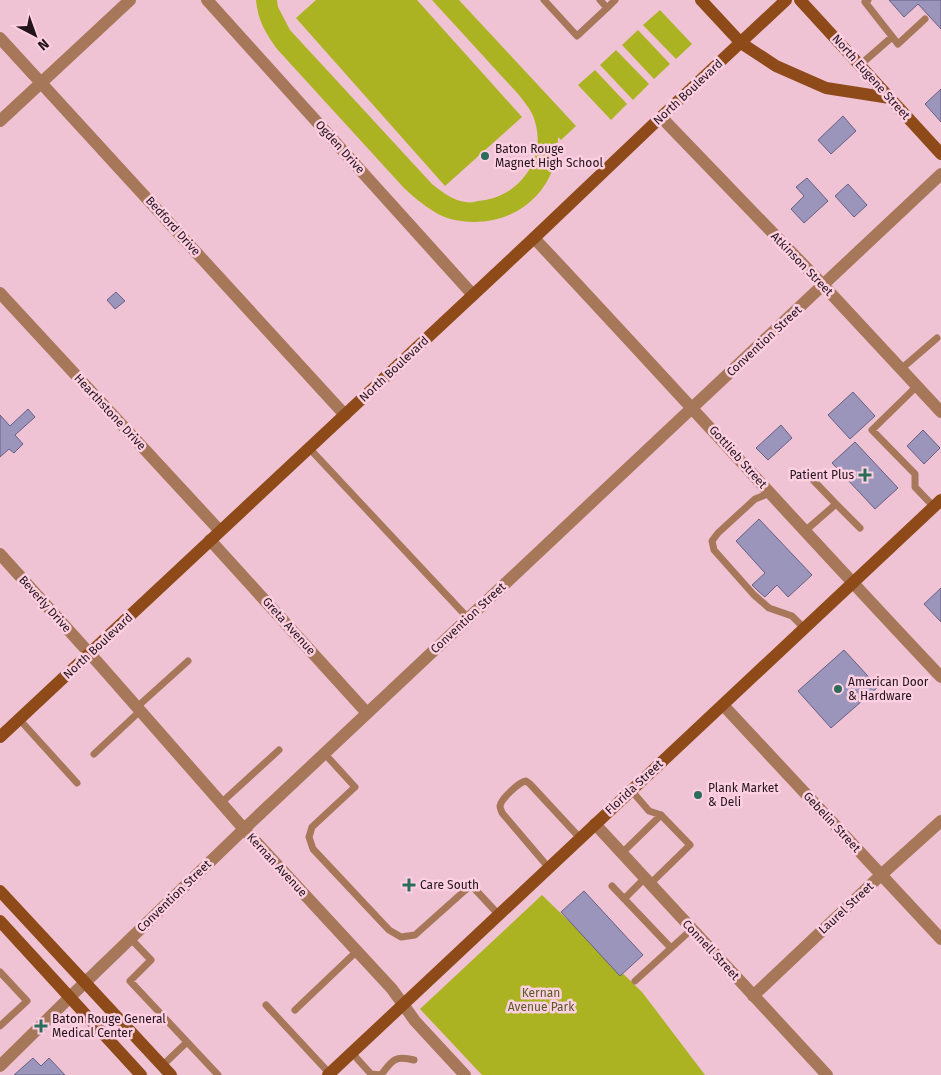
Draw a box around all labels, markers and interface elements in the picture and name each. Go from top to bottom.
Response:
north arrow [10,10,60,60]
street label: North Eugene Street [829,32,913,123]
text: N [34,35,52,54]
street label: North Boulevard [651,56,725,128]
street label: Ogden Drive [313,118,367,176]
place label: Baton Rouge Magnet High School [495,142,603,170]
marker: Baton Rouge Magnet High School [479,150,491,162]
street label: Bedford Drive [143,194,203,258]
street label: Atkinson Street [768,229,836,299]
street label: Convention Street [724,302,805,379]
street label: North Boulevard [357,333,431,405]
street label: Hearthstone Drive [71,371,149,453]
street label: Gottlieb Street [706,423,770,492]
place label: Patient Plus [789,468,854,482]
marker: Patient Plus [858,468,872,482]
street label: Beverly Drive [16,573,74,635]
street label: Convention Street [428,579,509,656]
street label: Greta Avenue [260,594,318,658]
street label: North Boulevard [61,610,135,682]
place label: American Door & Hardware [848,675,929,703]
marker: American Door & Hardware [832,683,844,695]
street label: Florida Street [602,756,666,817]
place label: Plank Market & Deli [708,781,779,809]
marker: Plank Market & Deli [692,789,704,801]
street label: Gebelin Street [800,789,864,856]
street label: Kernan Avenue [244,830,310,900]
street label: Convention Street [134,857,214,935]
marker: Care South [402,878,416,892]
place label: Care South [420,878,479,892]
street label: Laurel Street [816,879,877,937]
street label: Connell Street [680,917,743,983]
park label: Kernan Avenue Park [508,986,575,1014]
place label: Baton Rouge General Medical Center [52,1012,166,1040]
marker: Baton Rouge General Medical Center [34,1019,48,1033]

